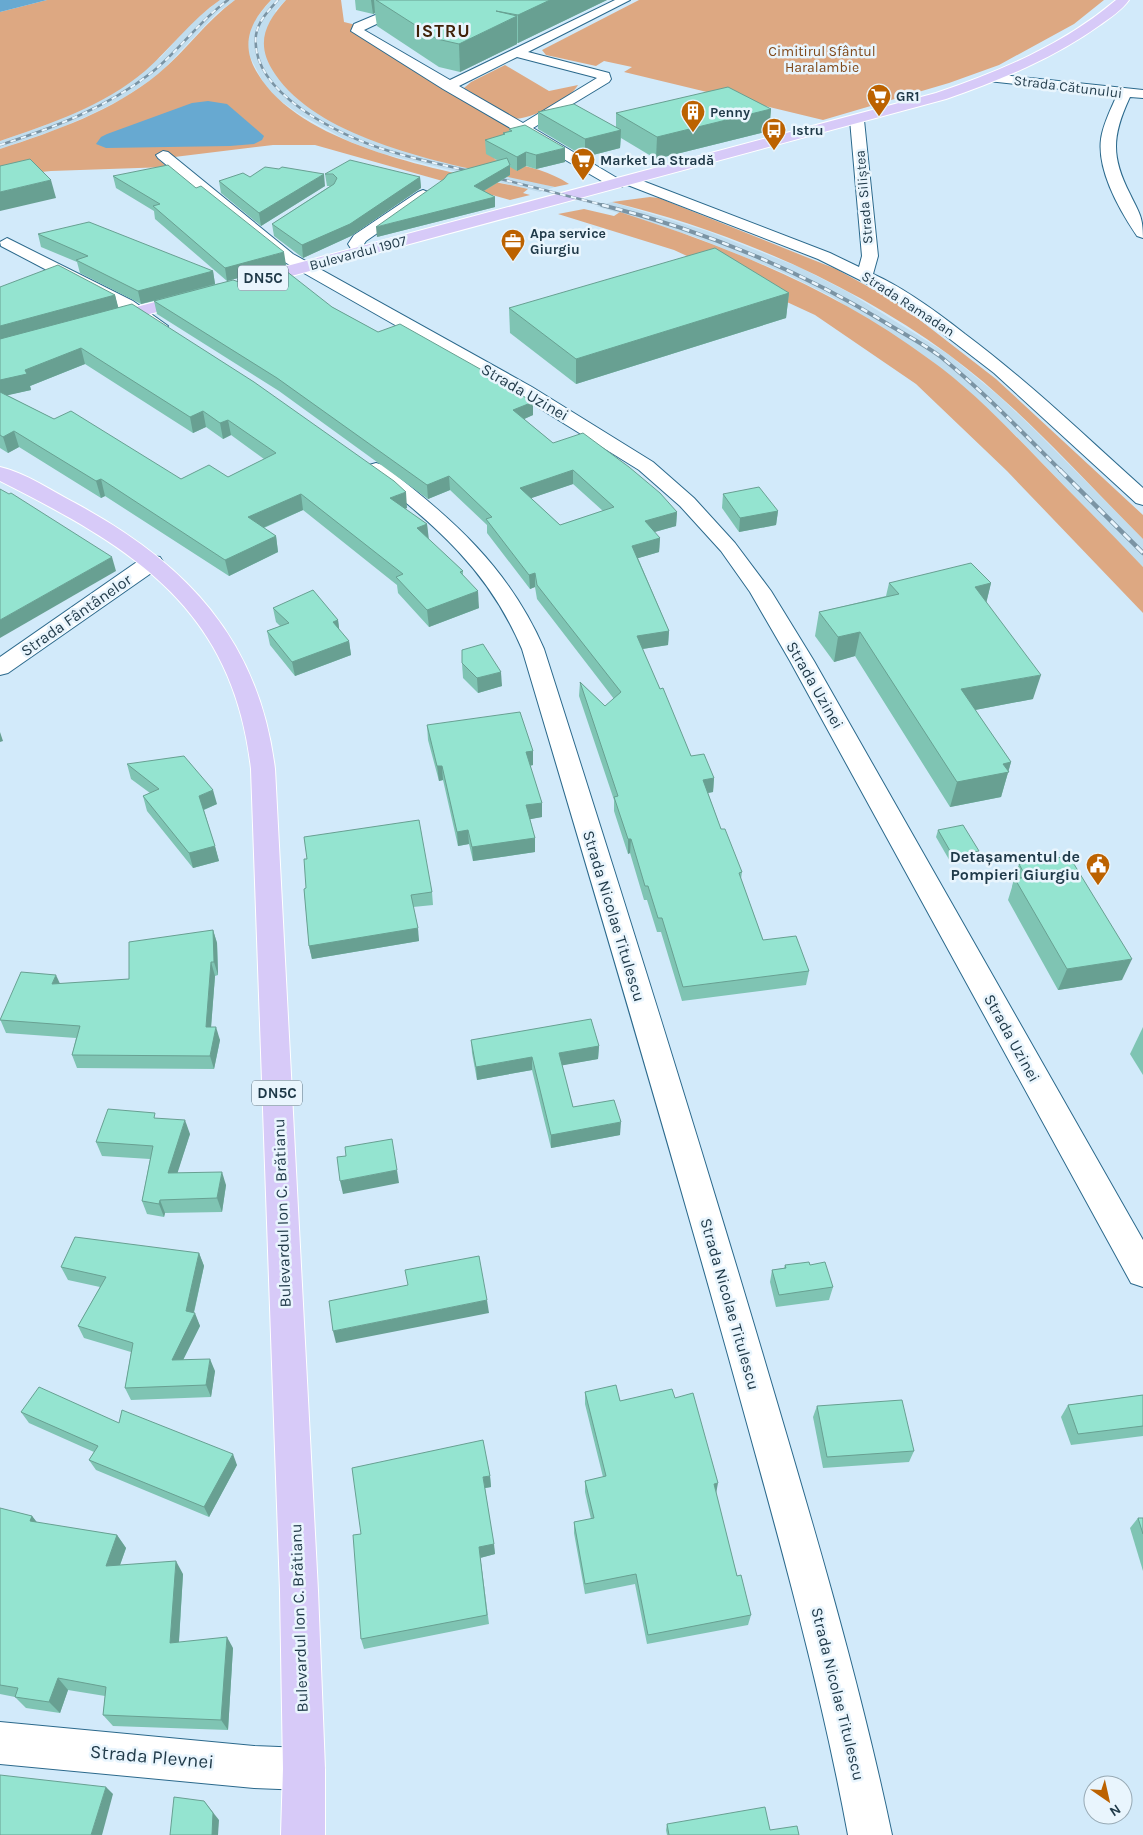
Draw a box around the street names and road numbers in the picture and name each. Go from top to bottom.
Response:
street label: Strada Cătunului [1013,72,1123,102]
street label: Strada Siliștea [851,149,877,245]
street label: Bulevardul 1907 [308,232,409,274]
road number: DN5C [238,266,288,290]
street label: Strada Ramadan [858,268,958,340]
street label: Strada Uzinei [478,359,572,425]
street label: Strada Fântânelor [17,570,135,660]
street label: Strada Uzinei [782,638,848,732]
street label: Strada Nicolae Titulescu [579,828,649,1004]
street label: Strada Uzinei [980,991,1044,1085]
road number: DN5C [252,1080,302,1106]
street label: Bulevardul Ion C. Brătianu [269,1118,295,1308]
street label: Strada Nicolae Titulescu [696,1216,764,1392]
street label: Bulevardul Ion C. Brătianu [286,1523,312,1713]
street label: Strada Nicolae Titulescu [807,1605,869,1783]
street label: Strada Plevnei [89,1741,215,1773]

